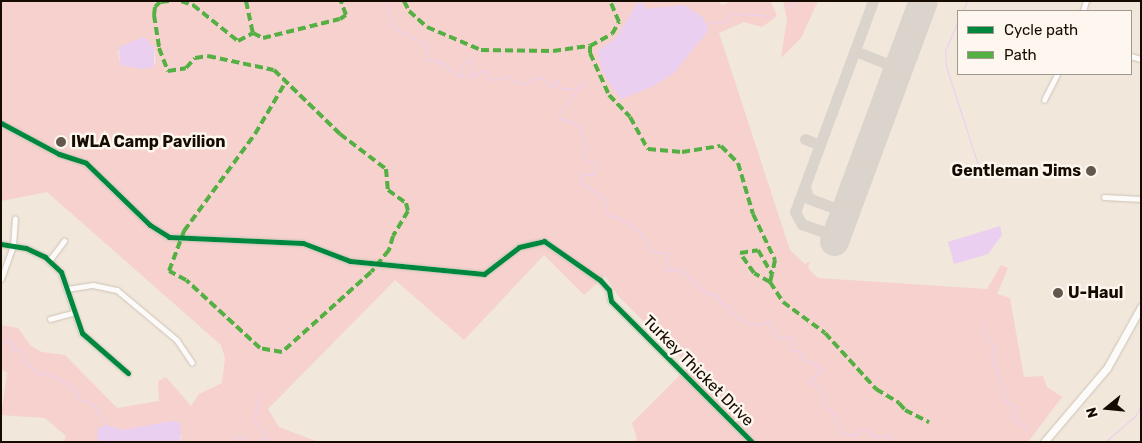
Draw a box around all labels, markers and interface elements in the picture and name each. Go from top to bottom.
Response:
legend [957,10,1132,75]
text: Cycle path [1004,21,1078,39]
text: Path [1004,46,1037,64]
place label: IWLA Camp Pavilion [71,132,226,152]
marker: IWLA Camp Pavilion [55,136,67,148]
place label: Gentleman Jims [952,161,1081,181]
marker: Gentleman Jims [1085,165,1097,177]
place label: U-Haul [1068,283,1123,303]
marker: U-Haul [1052,287,1064,299]
street label: Turkey Thicket Drive [638,311,758,431]
north arrow [1082,383,1132,433]
text: N [1083,405,1102,420]

